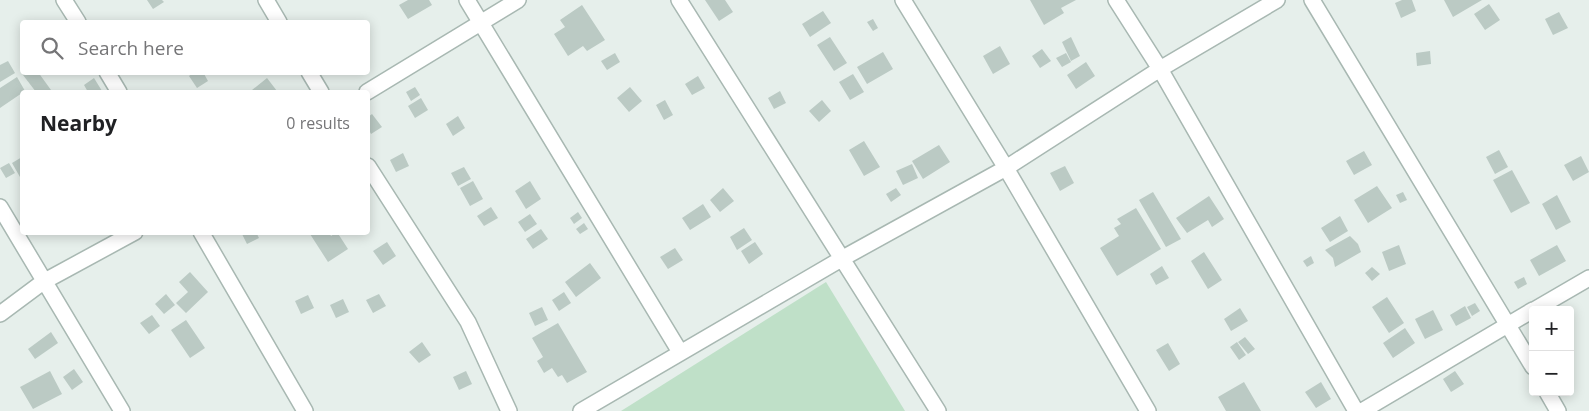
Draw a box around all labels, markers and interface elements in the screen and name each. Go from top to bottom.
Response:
search box [20,20,370,75]
icon: search [38,34,66,62]
text: Search here [78,35,184,61]
text: Nearby [40,109,117,137]
text: 0 results [286,112,350,134]
map controls [1529,306,1574,396]
button: + [1529,306,1574,351]
button: − [1529,351,1574,396]

